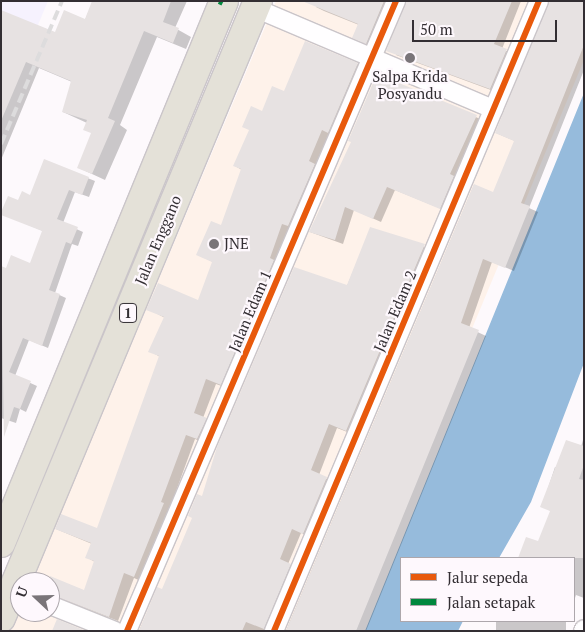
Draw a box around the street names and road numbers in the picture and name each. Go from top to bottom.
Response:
street label: Jalan Enggano [131,193,185,287]
street label: Jalan Edam 1 [225,268,275,354]
street label: Jalan Edam 2 [370,268,420,354]
road number: 1 [118,302,138,324]

